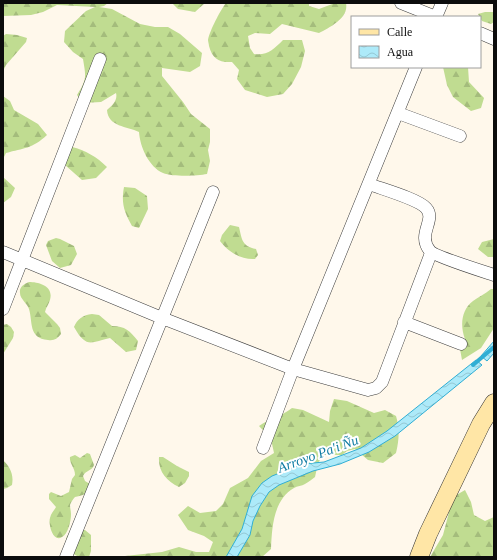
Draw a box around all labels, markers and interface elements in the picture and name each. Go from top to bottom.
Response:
legend [351,16,481,68]
text: Calle [387,25,412,39]
text: Agua [387,45,414,59]
water label: Arroyo Pa'i Ñu [274,431,360,476]

